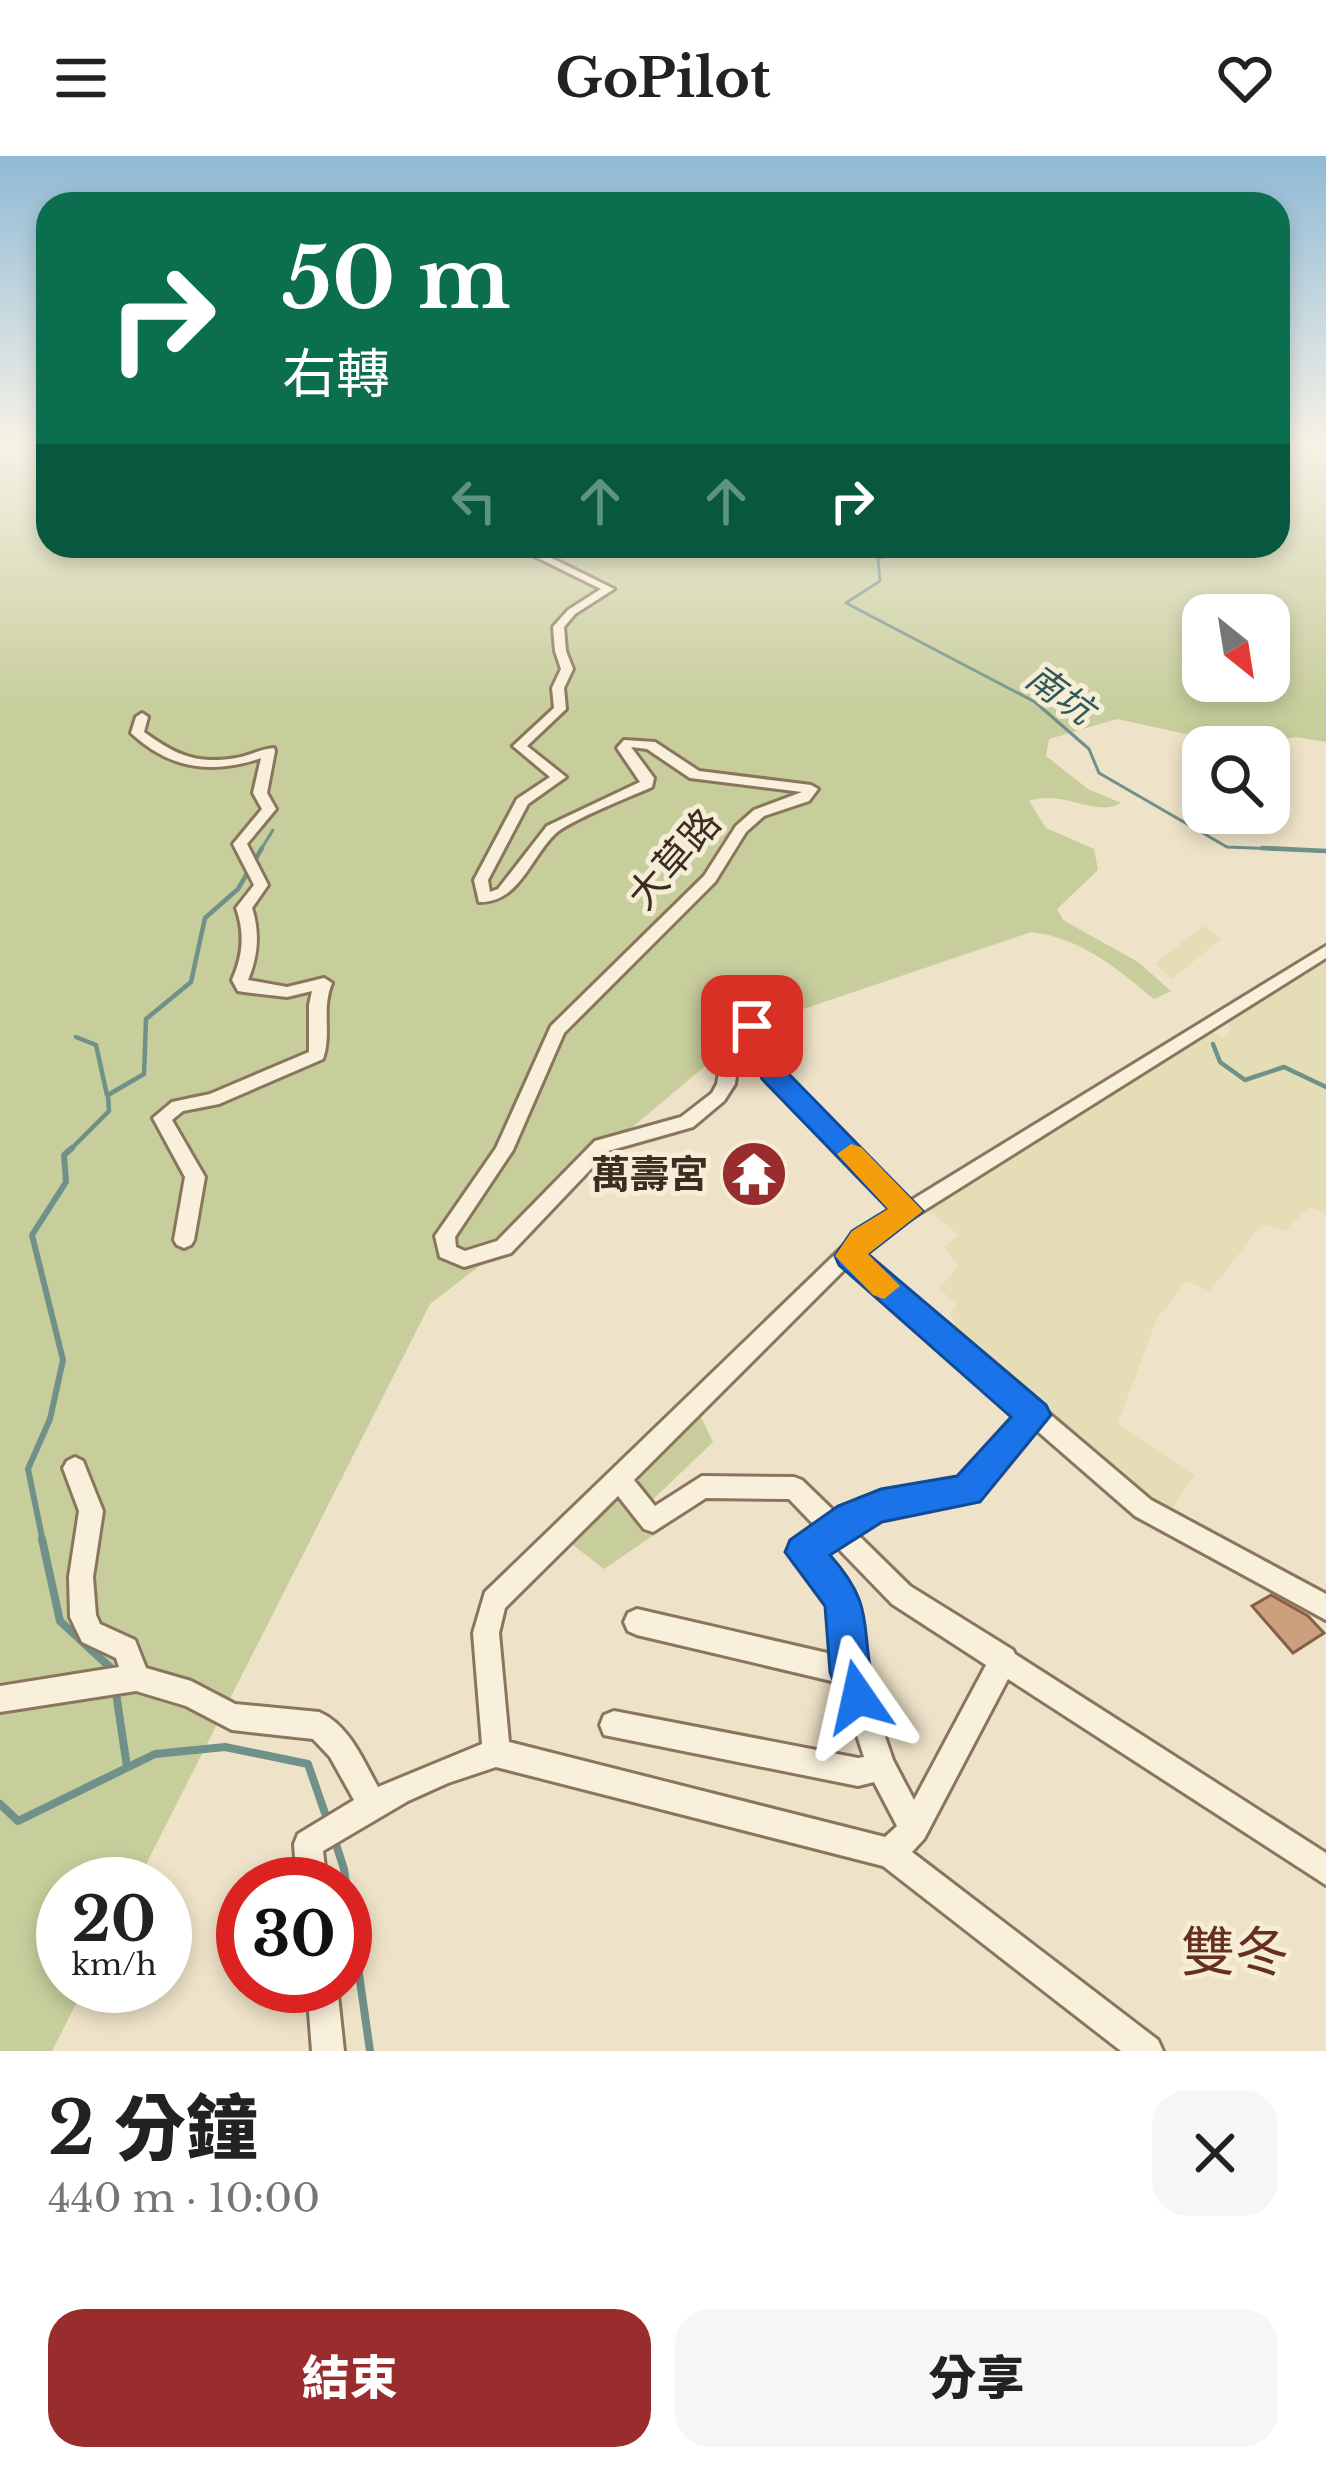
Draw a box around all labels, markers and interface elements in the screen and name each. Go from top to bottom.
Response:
icon: menu [48,45,114,111]
text: GoPilot [555,45,771,112]
icon: heart [1212,45,1278,111]
text: 50 m [282,227,511,331]
icon: right [84,240,240,396]
text: 右轉 [282,341,390,408]
icon: left [441,468,507,534]
icon: ahead [567,468,633,534]
icon: ahead [693,468,759,534]
icon: right [819,468,885,534]
north arrow [1182,594,1290,702]
map controls [1182,594,1290,834]
water label: 南坑 [1018,655,1106,736]
button: search [1182,726,1290,834]
street label: 大草路 [617,799,731,919]
pin [701,975,803,1077]
icon: arrive [719,993,785,1059]
temple icon: 萬壽宮 [719,1139,789,1209]
place label: 萬壽宮 [591,1150,708,1199]
position arrow [795,1634,921,1760]
speed limit sign: 30 [216,1857,372,2013]
text: 20 [72,1883,156,1957]
district label: 雙冬 [1181,1919,1289,1986]
text: km/h [71,1946,157,1983]
text: 2 分鐘 [48,2084,258,2173]
button: close [1152,2090,1278,2216]
text: 440 m · 10:00 [48,2174,320,2223]
button: 結束 [48,2309,651,2447]
button: 分享 [675,2309,1278,2447]

